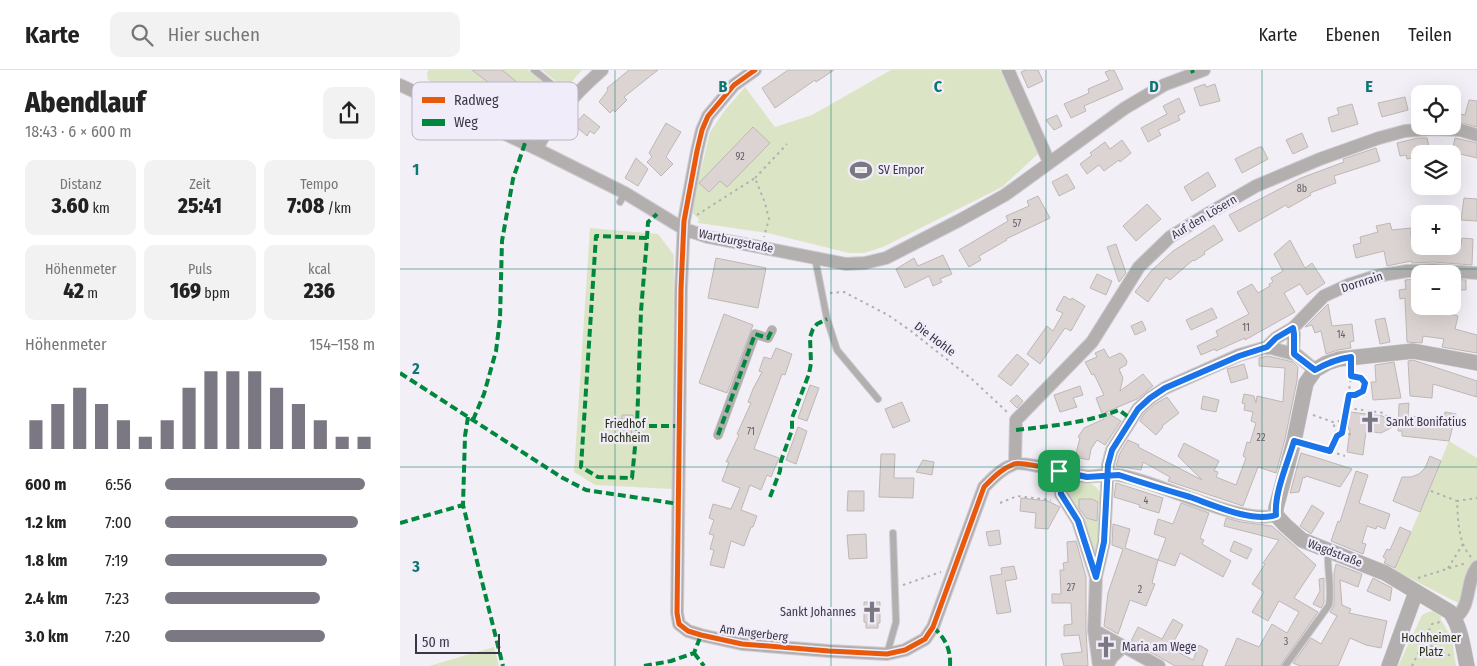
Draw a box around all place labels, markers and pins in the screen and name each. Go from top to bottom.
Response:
sports icon: SV Empor [848,157,874,183]
place label: SV Empor [878,163,925,177]
church icon: Sankt Bonifatius [1357,409,1383,435]
place label: Sankt Bonifatius [1386,415,1466,429]
pin [1038,450,1080,492]
church icon: Sankt Johannes [859,599,885,625]
place label: Sankt Johannes [780,605,856,619]
church icon: Maria am Wege [1093,634,1119,660]
place label: Maria am Wege [1122,640,1196,654]

